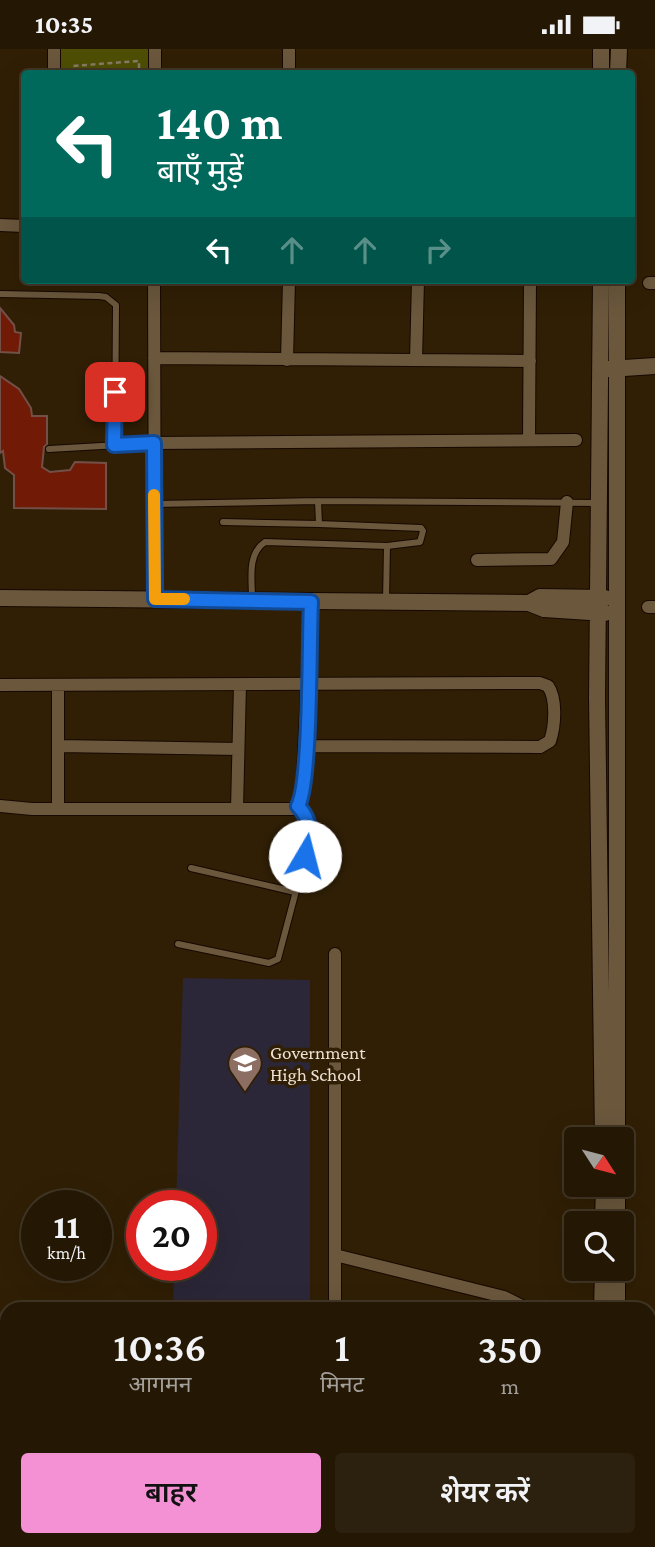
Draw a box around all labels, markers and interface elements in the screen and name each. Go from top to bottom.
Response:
text: 10:35 [35,10,93,39]
text: 140 m [157,95,282,150]
icon: left [42,98,133,189]
text: बाएँ मुड़ें [157,153,244,189]
icon: left [200,231,238,269]
icon: ahead [273,231,311,269]
icon: ahead [346,231,384,269]
icon: right [419,231,457,269]
pin [85,362,145,422]
icon: arrive [96,373,134,411]
position arrow [268,819,342,893]
place label: Government High School [270,1042,366,1085]
school or university icon: Government High School [226,1044,264,1093]
north arrow [564,1127,634,1197]
map controls [564,1127,634,1281]
speed limit sign: 20 [126,1190,217,1281]
text: 11 [53,1207,80,1246]
button: search [564,1211,634,1281]
text: km/h [47,1243,86,1263]
text: 10:36 [113,1323,207,1370]
text: 1 [335,1323,350,1370]
text: 350 [477,1325,543,1372]
text: आगमन [129,1371,191,1397]
text: मिनट [320,1371,364,1397]
text: m [501,1373,519,1399]
button: बाहर [21,1453,321,1533]
button: शेयर करें [335,1453,635,1533]

